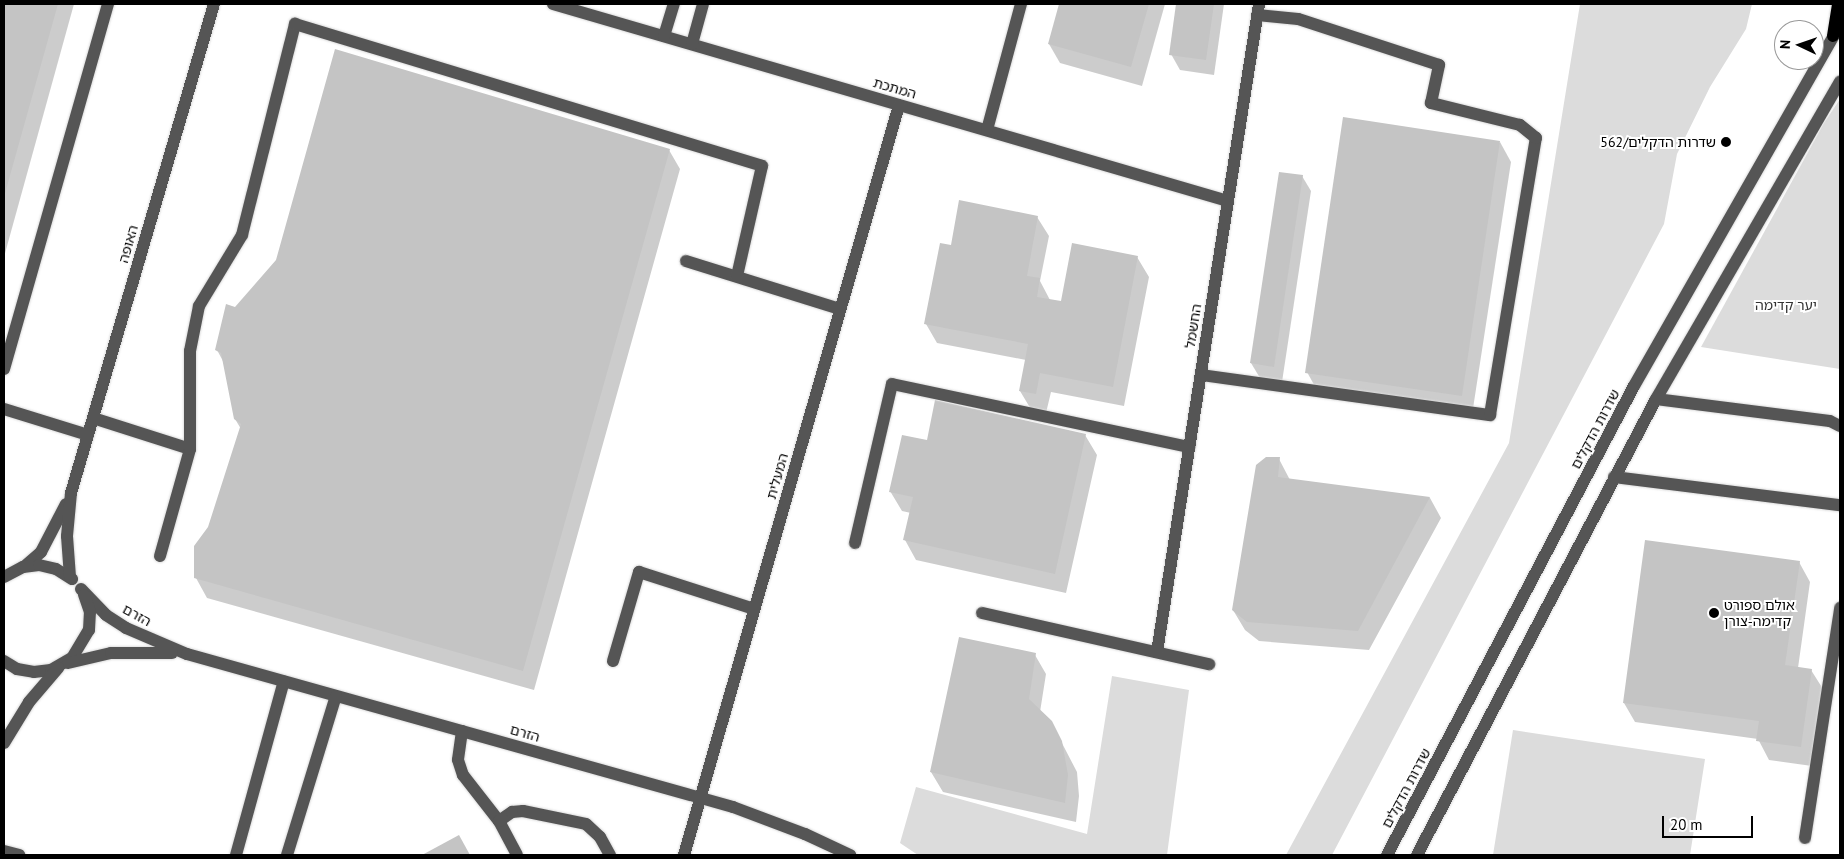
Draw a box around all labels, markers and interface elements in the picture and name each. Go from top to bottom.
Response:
north arrow [1774,20,1824,70]
text: N [1776,39,1794,49]
street label: המתכת [871,74,919,102]
place label: שדרות הדקלים/562 [1600,134,1716,150]
marker: שדרות הדקלים/562 [1720,136,1732,148]
street label: האופה [115,223,141,265]
park label: יער קדימה [1755,297,1817,313]
street label: החשמל [1181,303,1205,349]
street label: שדרות הדקלים [1567,386,1623,472]
street label: המעלית [762,451,792,501]
place label: אולם ספורט קדימה-צורן [1724,597,1795,630]
street label: הזרם [120,600,154,630]
marker: אולם ספורט קדימה-צורן [1708,607,1720,619]
street label: הזרם [508,721,542,745]
street label: שדרות הדקלים [1378,745,1434,831]
scale bar [1664,806,1755,838]
text: 20 m [1670,815,1703,834]

